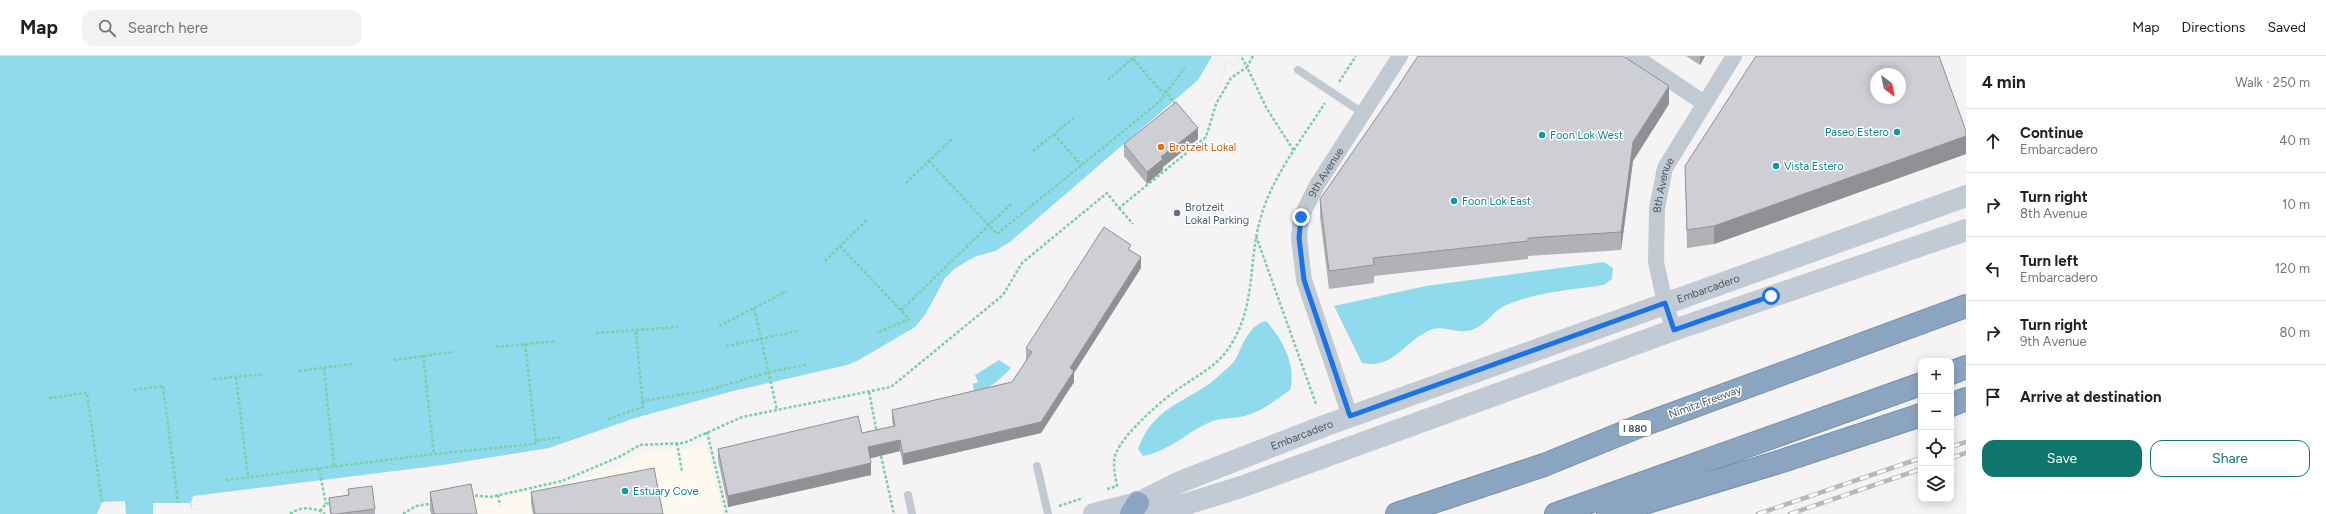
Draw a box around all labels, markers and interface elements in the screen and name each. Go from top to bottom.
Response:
search box [82,10,362,46]
text: Map [20,16,58,39]
icon: search [96,17,118,39]
text: Search here [128,19,208,37]
text: Map [2132,19,2160,36]
text: Directions [2182,19,2245,36]
text: Saved [2267,19,2306,36]
north arrow [1870,68,1906,104]
text: 4 min [1982,72,2026,92]
text: Walk · 250 m [2235,75,2310,90]
text: Continue [2020,124,2083,142]
place label: Paseo Estero [1825,126,1889,139]
marker: Paseo Estero [1892,127,1902,137]
place label: Foon Lok West [1550,129,1623,142]
marker: Foon Lok West [1537,130,1547,140]
icon: ahead [1982,130,2004,152]
text: 40 m [2279,133,2310,148]
place label: Brotzeit Lokal [1169,141,1236,154]
marker: Brotzeit Lokal [1156,142,1166,152]
text: Embarcadero [2020,142,2098,157]
street label: 9th Avenue [1305,145,1346,200]
street label: 8th Avenue [1650,155,1676,213]
place label: Vista Estero [1784,160,1844,173]
marker: Vista Estero [1771,161,1781,171]
text: Turn right [2020,188,2088,206]
icon: right [1982,194,2004,216]
place label: Foon Lok East [1462,195,1531,208]
marker: Foon Lok East [1449,196,1459,206]
text: 10 m [2282,197,2310,212]
place label: Brotzeit Lokal Parking [1185,201,1249,227]
text: 8th Avenue [2020,206,2087,221]
marker: Brotzeit Lokal Parking [1172,208,1182,218]
route end [1292,208,1310,226]
text: Turn left [2020,252,2078,270]
icon: left [1982,258,2004,280]
text: 120 m [2275,261,2310,276]
text: Embarcadero [2020,270,2098,285]
street label: Embarcadero [1675,271,1741,306]
route start [1762,287,1780,305]
text: Turn right [2020,316,2088,334]
icon: right [1982,322,2004,344]
text: 80 m [2279,325,2310,340]
text: 9th Avenue [2020,334,2087,349]
map controls [1918,358,1954,502]
button: + [1918,358,1954,394]
street label: Nimitz Freeway [1667,383,1743,421]
icon: arrive [1982,386,2004,408]
text: Arrive at destination [2020,388,2161,406]
button: − [1918,394,1954,430]
street label: Embarcadero [1269,417,1335,453]
road number: I 880 [1619,420,1651,436]
button: locate [1918,430,1954,466]
button: Save [1982,440,2142,477]
button: Share [2150,440,2310,477]
button: layers [1918,466,1954,502]
place label: Estuary Cove [633,485,699,498]
marker: Estuary Cove [620,486,630,496]

